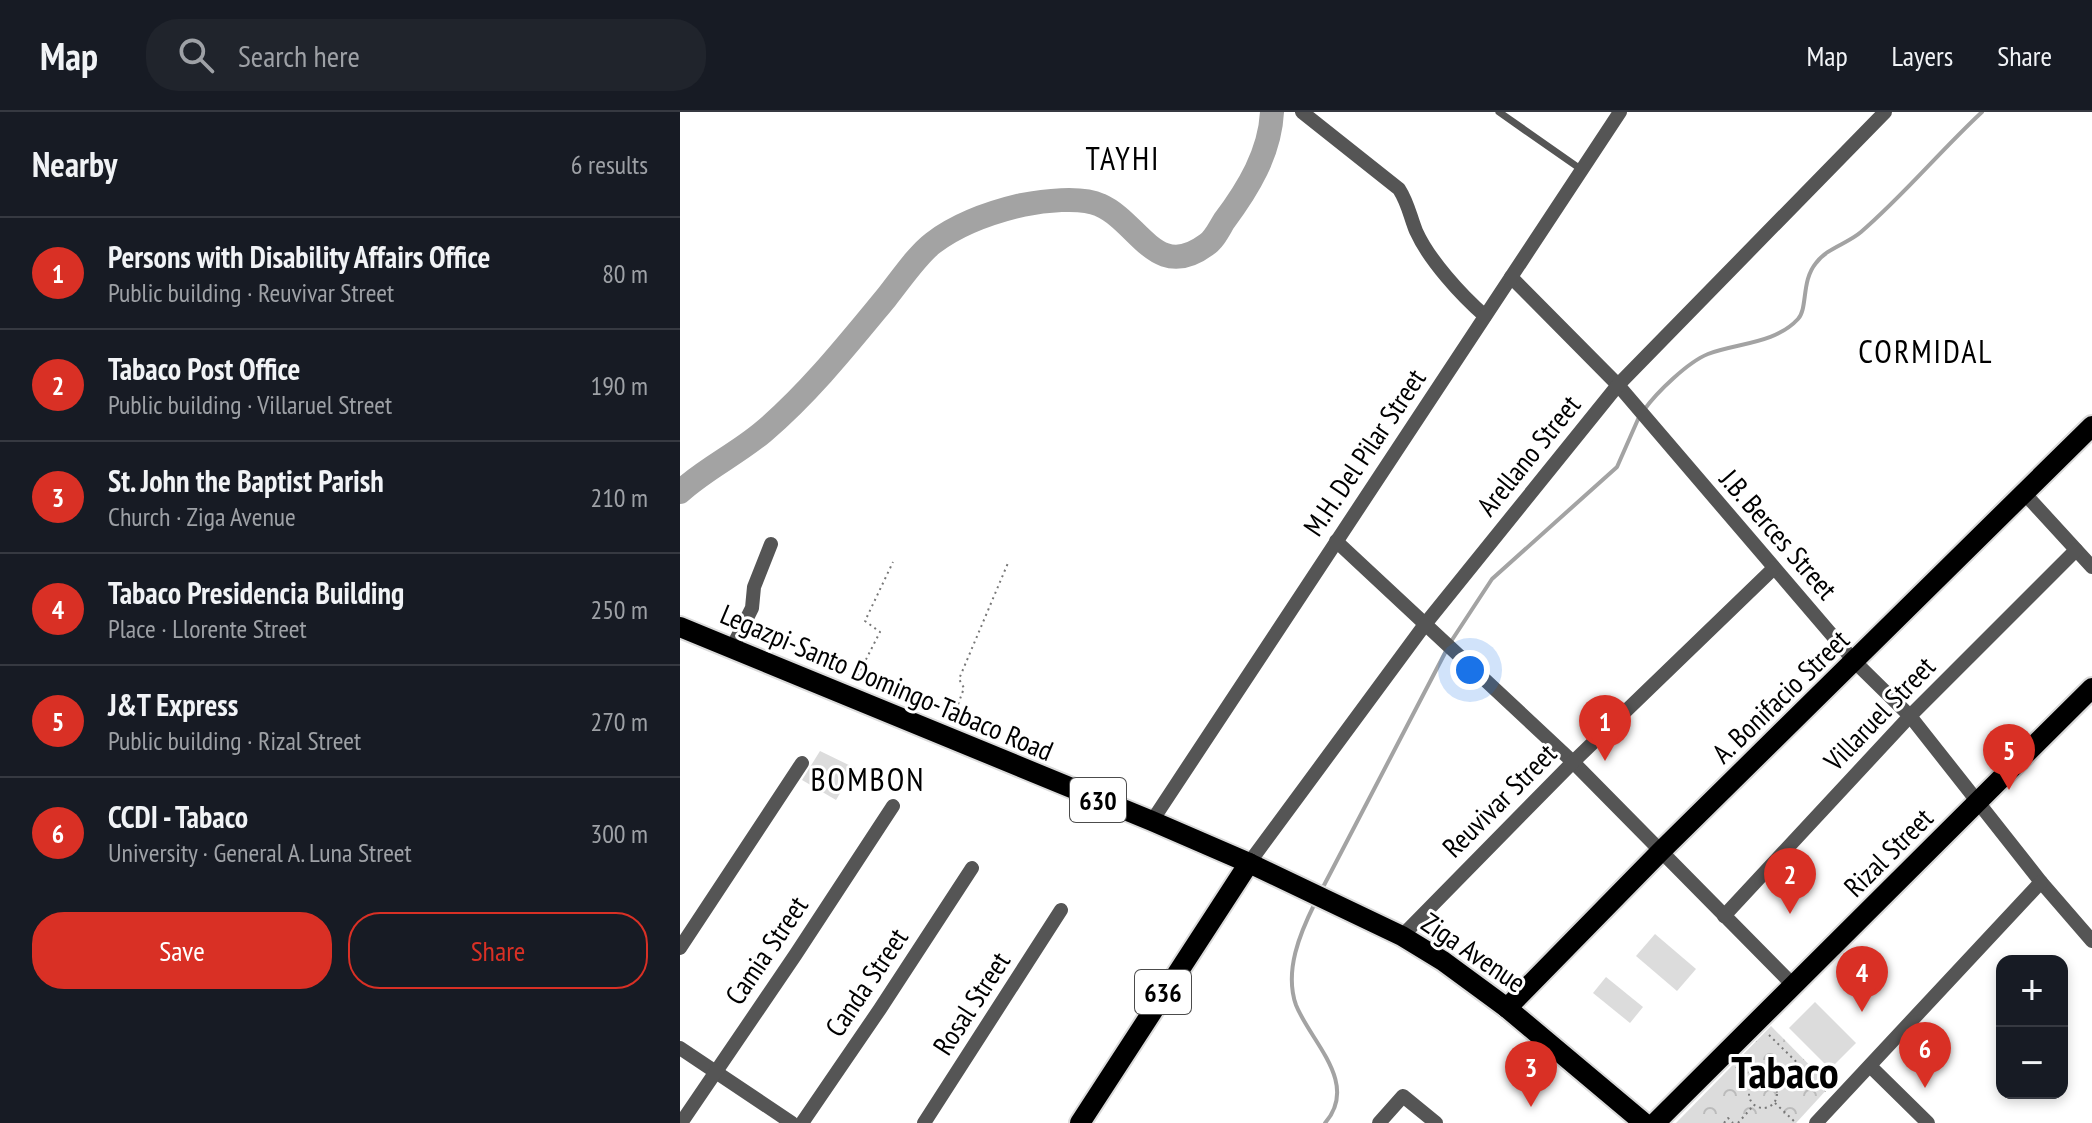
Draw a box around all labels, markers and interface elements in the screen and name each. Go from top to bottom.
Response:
search box [146,19,706,91]
text: Map [40,31,98,80]
icon: search [174,33,218,77]
text: Search here [238,36,360,75]
text: Map [1806,37,1848,74]
text: Layers [1892,37,1953,74]
text: Share [1997,37,2052,74]
district label: TAYHI [1086,137,1161,179]
text: Nearby [32,142,117,186]
text: 6 results [571,148,648,181]
text: Persons with Disability Affairs Office [108,237,490,276]
text: 1 [52,257,64,290]
text: 80 m [602,257,648,290]
text: Public building · Reuvivar Street [108,276,394,309]
district label: CORMIDAL [1858,330,1994,372]
text: Tabaco Post Office [108,349,300,388]
street label: M.H. Del Pilar Street [1295,361,1434,543]
text: 2 [52,369,64,402]
text: 190 m [590,369,648,402]
street label: Arellano Street [1468,387,1588,523]
text: Public building · Villaruel Street [108,388,392,421]
street label: J.B. Berces Street [1712,460,1846,607]
text: St. John the Baptist Parish [108,461,384,500]
text: 3 [52,481,64,514]
text: 210 m [590,481,648,514]
text: Church · Ziga Avenue [108,500,296,533]
text: Tabaco Presidencia Building [108,573,404,612]
text: 4 [52,593,64,626]
text: 250 m [590,593,648,626]
street label: Legazpi-Santo Domingo-Tabaco Road [715,595,1059,769]
text: Place · Llorente Street [108,612,307,645]
street label: A. Bonifacio Street [1703,621,1857,771]
street label: Villaruel Street [1815,648,1943,779]
your location [1450,650,1490,690]
text: J&T Express [108,685,238,724]
pin: 1 [1579,695,1631,761]
text: 5 [52,705,64,738]
text: 270 m [590,705,648,738]
text: Public building · Rizal Street [108,724,361,757]
pin: 5 [1983,724,2035,790]
street label: Reuvivar Street [1434,735,1564,865]
district label: BOMBON [811,758,925,800]
road number: 630 [1070,778,1126,822]
text: CCDI - Tabaco [108,797,248,836]
street label: Rizal Street [1836,799,1941,904]
text: 6 [52,817,64,850]
text: 300 m [590,817,648,850]
text: University · General A. Luna Street [108,836,412,869]
pin: 2 [1764,848,1816,914]
street label: Camia Street [716,888,816,1011]
street label: Ziga Avenue [1415,904,1533,1000]
button: Save [32,912,332,989]
button: Share [348,912,648,989]
street label: Canda Street [816,920,916,1043]
street label: Rosal Street [924,944,1018,1062]
pin: 4 [1836,946,1888,1012]
map controls [1996,955,2068,1099]
button: + [1996,955,2068,1027]
road number: 636 [1135,970,1191,1014]
pin: 6 [1899,1022,1951,1088]
button: − [1996,1027,2068,1099]
pin: 3 [1505,1041,1557,1107]
district label: Tabaco [1731,1043,1839,1100]

